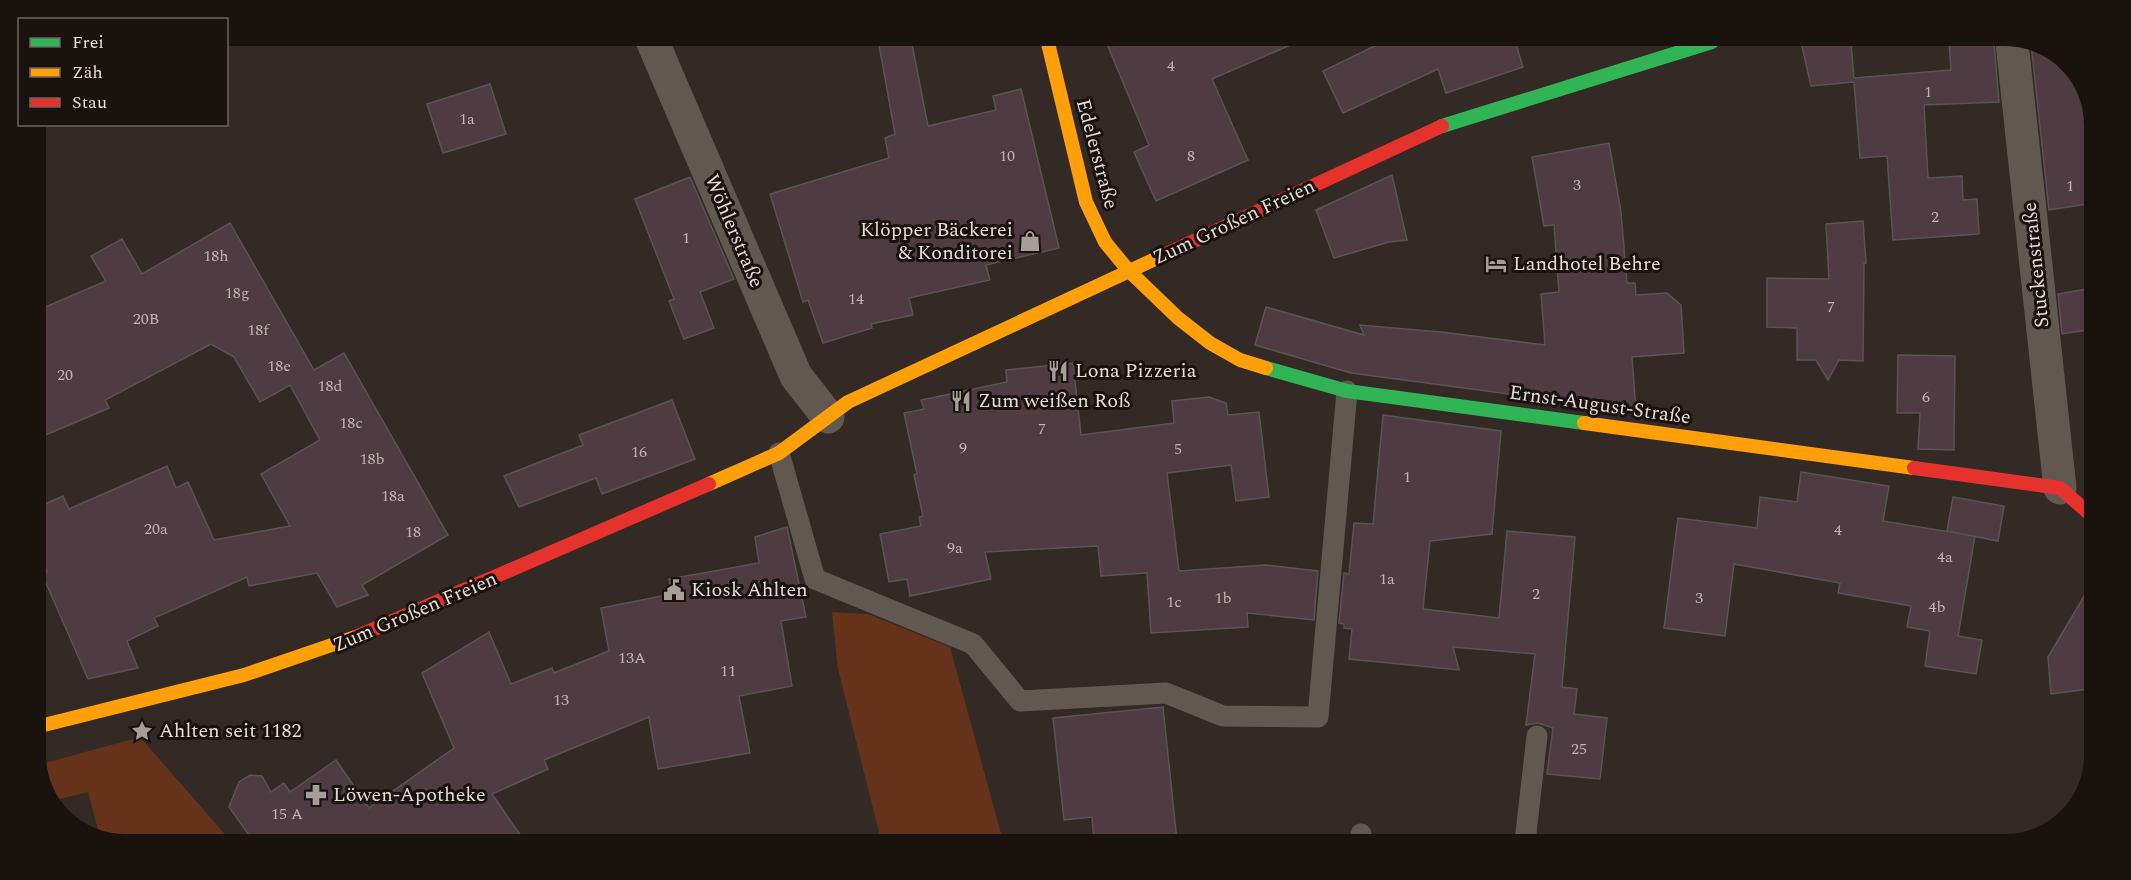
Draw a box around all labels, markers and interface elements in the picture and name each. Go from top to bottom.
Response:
legend [18,18,228,126]
text: Frei [72,29,104,56]
house number: 4 [1167,54,1175,78]
text: Zäh [72,59,103,86]
house number: 1 [1924,80,1932,104]
text: Stau [72,89,107,116]
street label: Edelerstraße [1068,96,1126,212]
house number: 1a [459,107,475,131]
house number: 10 [999,144,1015,168]
house number: 8 [1187,144,1195,168]
street label: Wöhlerstraße [697,170,771,292]
street label: Zum Großen Freien [1148,171,1320,273]
house number: 3 [1573,173,1581,197]
house number: 1 [2066,174,2074,198]
street label: Stuckenstraße [2014,201,2058,329]
house number: 2 [1931,205,1939,229]
place label: Klöpper Bäckerei & Konditorei [860,215,1013,268]
house number: 1 [682,226,690,250]
shop icon: Klöpper Bäckerei & Konditorei [1018,229,1042,253]
house number: 18h [203,244,229,268]
place label: Landhotel Behre [1513,249,1661,279]
hotel icon: Landhotel Behre [1484,252,1508,276]
house number: 18g [225,281,249,305]
house number: 14 [848,287,864,311]
house number: 7 [1827,295,1835,319]
house number: 20B [133,307,159,331]
house number: 18f [247,318,270,342]
house number: 18e [267,354,291,378]
place label: Lona Pizzeria [1075,356,1197,386]
restaurant icon: Lona Pizzeria [1046,359,1070,383]
house number: 20 [57,363,73,387]
house number: 18d [318,374,343,398]
street label: Ernst-August-Straße [1507,377,1693,433]
house number: 6 [1922,385,1930,409]
place label: Zum weißen Roß [978,386,1130,416]
restaurant icon: Zum weißen Roß [949,389,973,413]
house number: 18c [339,411,363,435]
house number: 7 [1038,417,1046,441]
house number: 9 [959,436,967,460]
house number: 5 [1174,437,1182,461]
house number: 16 [631,440,647,464]
house number: 18b [360,447,385,471]
house number: 1 [1403,465,1411,489]
house number: 18a [381,484,405,508]
house number: 20a [144,517,168,541]
house number: 4 [1834,518,1842,542]
house number: 18 [405,520,421,544]
house number: 9a [947,536,963,560]
house number: 4a [1937,545,1953,569]
street label: Zum Großen Freien [328,564,502,660]
house number: 1a [1379,567,1395,591]
place label: Kiosk Ahlten [691,575,808,605]
public building icon: Kiosk Ahlten [662,578,686,602]
house number: 2 [1532,582,1540,606]
house number: 1b [1215,586,1232,610]
house number: 3 [1695,586,1703,610]
house number: 1c [1166,590,1182,614]
house number: 4b [1929,595,1946,619]
house number: 13A [618,646,646,670]
house number: 11 [720,659,736,683]
house number: 13 [553,688,569,712]
place label: Ahlten seit 1182 [159,716,301,746]
place icon: Ahlten seit 1182 [130,719,154,743]
house number: 25 [1571,737,1587,761]
place label: Löwen-Apotheke [333,780,486,810]
pharmacy icon: Löwen-Apotheke [304,783,328,807]
house number: 15 A [271,802,303,826]

